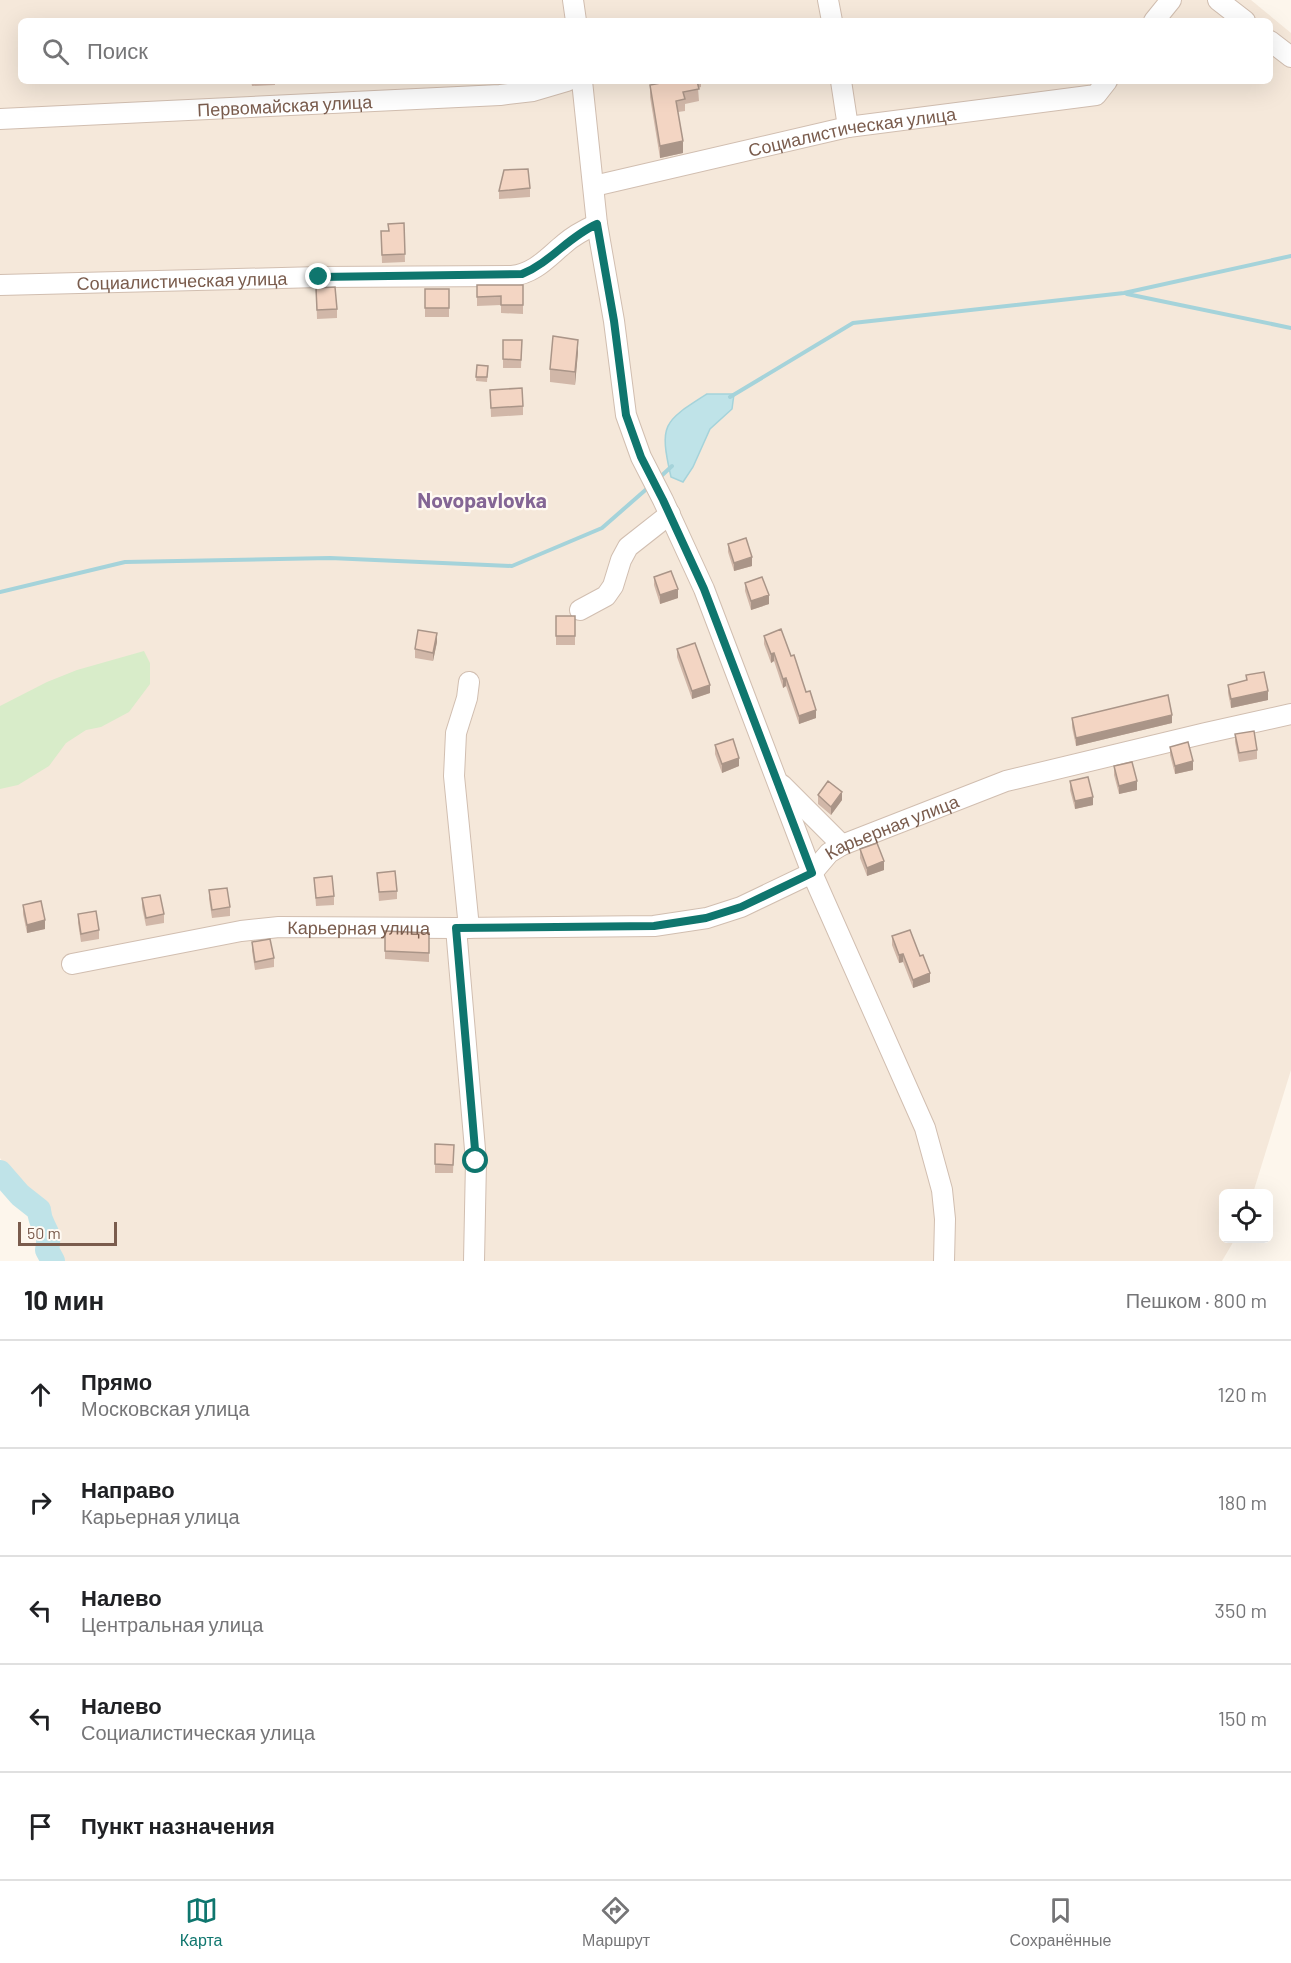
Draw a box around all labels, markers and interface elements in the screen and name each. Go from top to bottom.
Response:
search box [18,18,1273,84]
icon: search [39,35,72,68]
text: Поиск [87,37,148,63]
street label: Первомайская улица [197,90,374,121]
street label: Социалистическая улица [746,102,958,161]
route end [305,263,331,289]
street label: Социалистическая улица [76,267,289,294]
district label: Novopavlovka [417,487,547,512]
street label: Карьерная улица [821,789,963,864]
street label: Карьерная улица [287,916,431,939]
route start [462,1147,488,1173]
map controls [1219,1189,1273,1243]
button: locate [1219,1189,1273,1243]
scale bar [18,1219,117,1246]
text: 50 m [27,1223,61,1242]
text: 10 мин [24,1284,104,1315]
text: Пешком · 800 m [1126,1288,1267,1312]
text: Прямо [81,1368,152,1394]
icon: ahead [24,1378,57,1411]
text: 120 m [1217,1382,1267,1406]
text: Московская улица [81,1396,250,1420]
text: Направо [81,1476,175,1502]
icon: right [24,1486,57,1519]
text: 180 m [1218,1490,1267,1514]
text: Карьерная улица [81,1504,240,1528]
text: Налево [81,1584,162,1610]
icon: left [24,1594,57,1627]
text: 350 m [1215,1598,1267,1622]
text: Центральная улица [81,1612,263,1636]
text: Налево [81,1692,162,1718]
icon: left [24,1702,57,1735]
text: 150 m [1218,1706,1267,1730]
text: Социалистическая улица [81,1720,315,1744]
icon: arrive [24,1810,57,1843]
text: Пункт назначения [81,1812,275,1838]
tab: Карта [180,1894,223,1950]
tab: Маршрут [582,1894,650,1950]
tab: Сохранённые [1009,1894,1111,1950]

